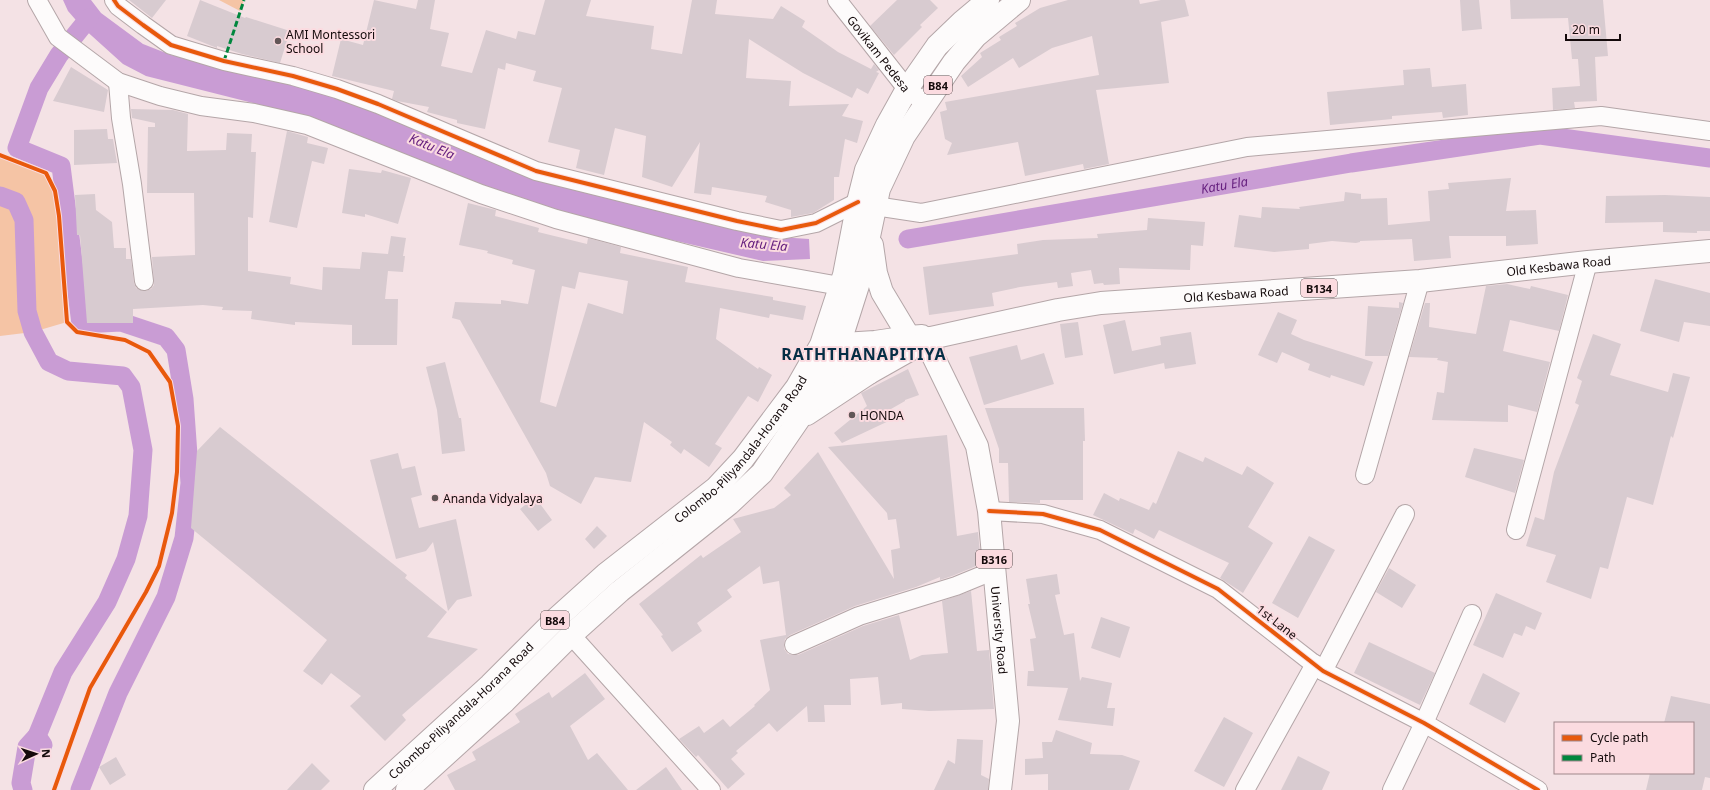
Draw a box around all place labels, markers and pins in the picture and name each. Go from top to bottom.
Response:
place label: AMI Montessori School [286,26,375,57]
marker: AMI Montessori School [273,36,283,46]
place label: HONDA [860,407,904,424]
marker: HONDA [847,410,857,420]
place label: Ananda Vidyalaya [443,490,543,507]
marker: Ananda Vidyalaya [430,493,440,503]

